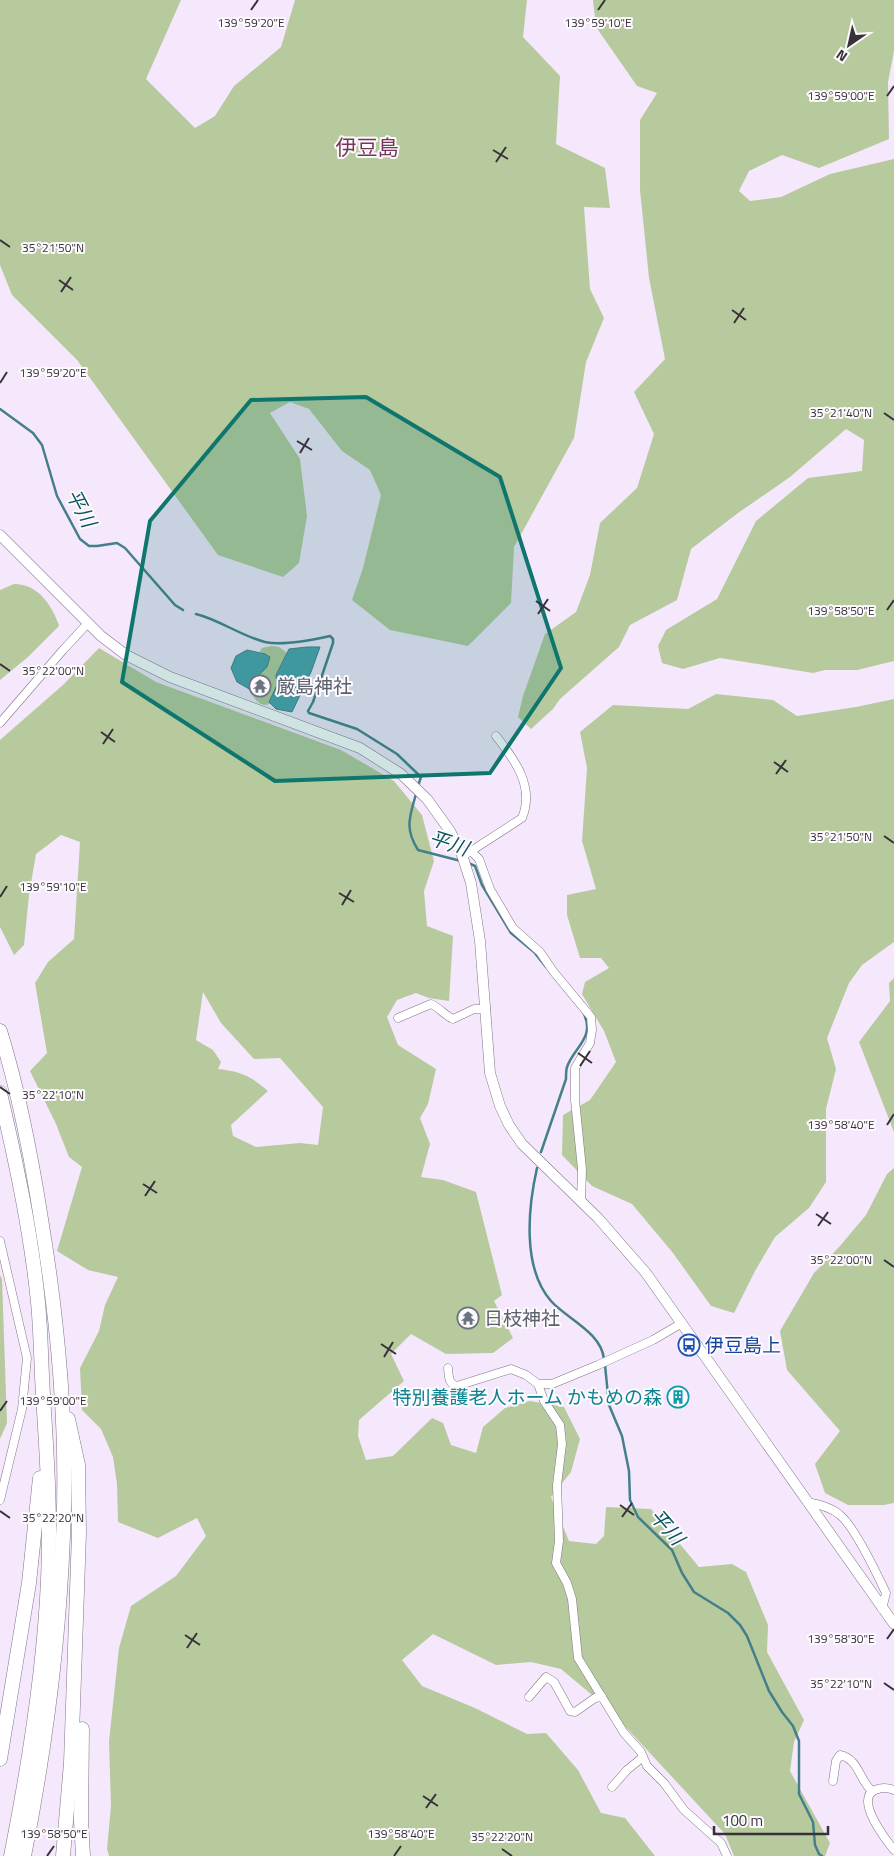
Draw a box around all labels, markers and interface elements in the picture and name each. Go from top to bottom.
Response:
text: 139°59'20"E [217,13,285,32]
text: 139°59'10"E [564,13,632,32]
north arrow [824,20,874,70]
text: N [832,45,851,68]
text: 139°59'00"E [807,86,875,105]
district label: 伊豆島 [336,131,399,163]
text: 35°21'50"N [22,238,84,257]
text: 139°59'20"E [19,363,87,382]
text: 35°21'40"N [810,403,872,422]
water label: 平川 [58,483,105,534]
text: 139°58'50"E [807,601,875,620]
text: 35°22'00"N [22,661,84,680]
place label: 厳島神社 [276,671,352,700]
temple icon: 厳島神社 [248,674,272,698]
water label: 平川 [425,822,475,864]
text: 35°21'50"N [810,827,872,846]
text: 139°59'10"E [19,877,87,896]
text: 35°22'10"N [22,1085,84,1104]
text: 139°58'40"E [807,1115,875,1134]
text: 35°22'00"N [810,1250,872,1269]
place label: 日枝神社 [484,1303,560,1332]
temple icon: 日枝神社 [456,1306,480,1330]
place label: 伊豆島上 [705,1330,781,1359]
bus stop icon: 伊豆島上 [677,1333,701,1357]
place label: 特別養護老人ホーム かもめの森 [392,1382,662,1411]
building icon: 特別養護老人ホーム かもめの森 [666,1385,690,1409]
text: 139°59'00"E [19,1391,87,1410]
water label: 平川 [643,1501,694,1553]
text: 35°22'20"N [22,1508,84,1527]
text: 139°58'30"E [807,1629,875,1648]
text: 35°22'10"N [810,1674,872,1693]
scale bar [714,1804,828,1836]
text: 100 m [722,1809,763,1832]
text: 139°58'50"E [20,1824,88,1843]
text: 139°58'40"E [367,1824,435,1843]
text: 35°22'20"N [471,1827,533,1846]

